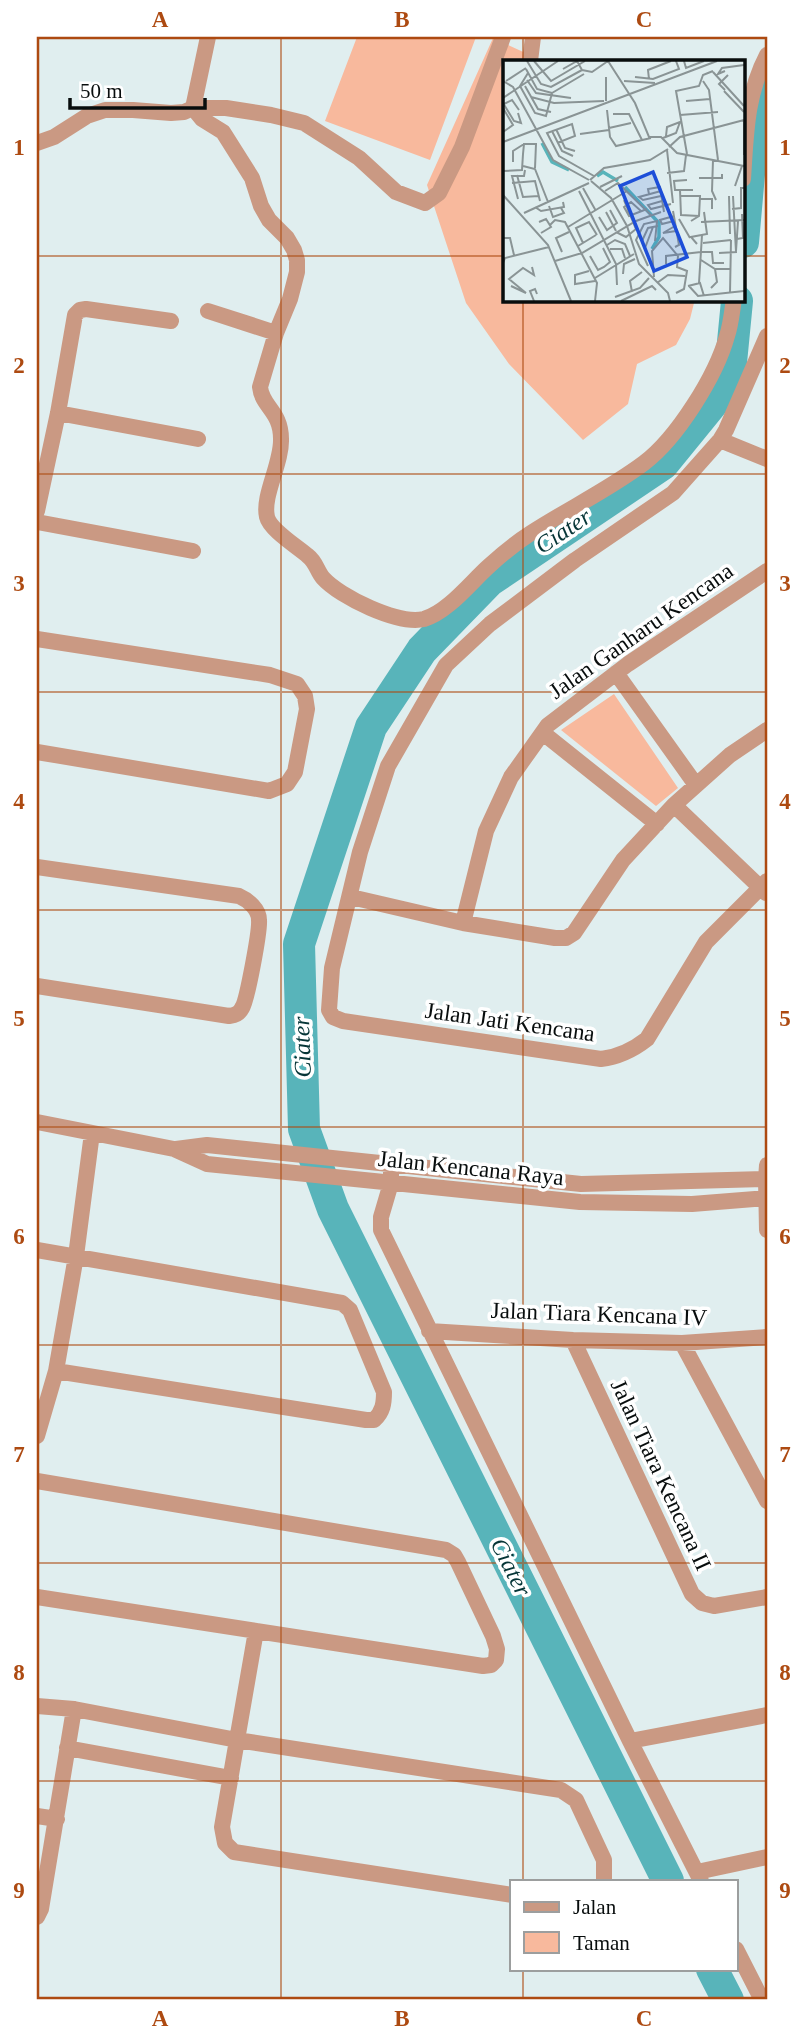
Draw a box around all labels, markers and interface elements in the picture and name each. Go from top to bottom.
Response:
text: A [152,7,169,32]
text: B [394,7,410,32]
text: C [636,7,652,32]
inset map [503,60,744,301]
scale bar [70,66,205,110]
text: 50 m [80,79,123,103]
text: 1 [13,135,25,160]
text: 1 [779,135,791,160]
text: 2 [13,353,25,378]
text: 2 [779,353,791,378]
water label: Ciater [530,503,596,559]
street label: Jalan Ganharu Kencana [544,558,738,704]
text: 3 [13,571,25,596]
text: 3 [779,571,791,596]
text: 4 [13,789,25,814]
text: 4 [779,789,791,814]
street label: Jalan Jati Kencana [424,998,596,1046]
text: 5 [13,1006,25,1031]
text: 5 [779,1006,791,1031]
water label: Ciater [288,1015,316,1078]
street label: Jalan Kencana Raya [377,1146,565,1190]
text: 6 [13,1224,25,1249]
text: 6 [779,1224,791,1249]
street label: Jalan Tiara Kencana IV [490,1298,708,1330]
street label: Jalan Tiara Kencana II [606,1376,716,1574]
text: 7 [13,1442,25,1467]
text: 7 [779,1442,791,1467]
water label: Ciater [485,1534,537,1601]
text: 8 [13,1660,25,1685]
text: 8 [779,1660,791,1685]
text: 9 [13,1878,25,1903]
text: 9 [779,1878,791,1903]
legend [510,1880,738,1970]
text: Jalan [573,1895,617,1919]
text: Taman [573,1931,630,1955]
text: A [152,2006,169,2031]
text: B [394,2006,410,2031]
text: C [636,2006,652,2031]

